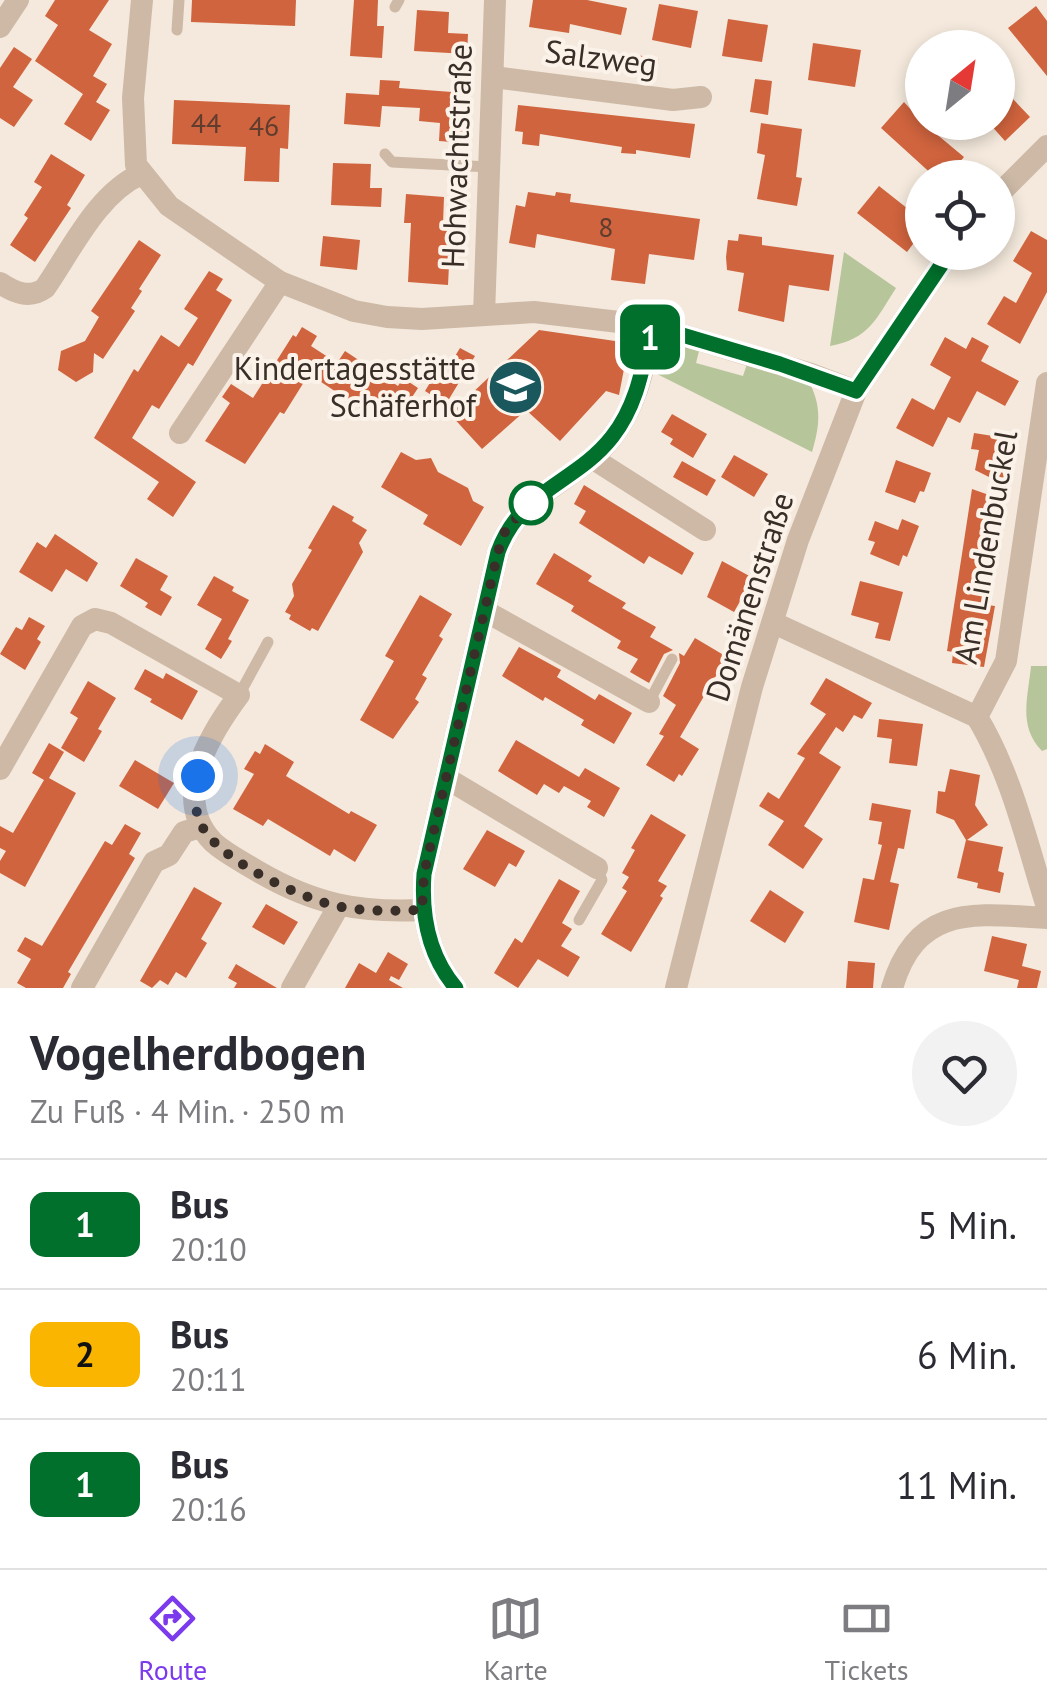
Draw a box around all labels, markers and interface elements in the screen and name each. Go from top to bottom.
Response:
street label: Salzweg [543,29,660,85]
north arrow [905,30,1015,140]
map controls [905,30,1015,270]
street label: Hohwachtstraße [431,43,481,269]
house number: 44 [191,104,221,141]
house number: 46 [249,107,279,144]
button: locate [905,160,1015,270]
house number: 8 [598,208,614,245]
line badge: 1 [618,304,682,370]
text: 1 [640,314,660,360]
place label: Kindertagesstätte Schäferhof [234,347,478,426]
school or university icon: Kindertagesstätte Schäferhof [485,357,545,417]
street label: Am Lindenbuckel [944,426,1026,667]
unlabelled marker [510,482,552,524]
street label: Domänenstraße [695,487,803,707]
your location [173,751,223,801]
text: Vogelherdbogen [30,1021,366,1083]
button: heart [912,1021,1017,1126]
text: Zu Fuß · 4 Min. · 250 m [30,1090,345,1132]
text: Bus [170,1179,229,1228]
text: 5 Min. [917,1200,1017,1249]
text: 1 [75,1201,95,1247]
text: 20:10 [170,1228,247,1270]
text: Bus [170,1309,229,1358]
text: 6 Min. [917,1330,1017,1379]
text: 2 [75,1331,95,1377]
text: 20:11 [170,1358,247,1400]
text: Bus [170,1439,229,1488]
text: 11 Min. [896,1460,1017,1509]
text: 1 [75,1461,95,1507]
text: 20:16 [170,1488,247,1530]
tab: Route [138,1591,207,1688]
tab: Karte [484,1591,548,1688]
tab: Tickets [824,1591,909,1688]

